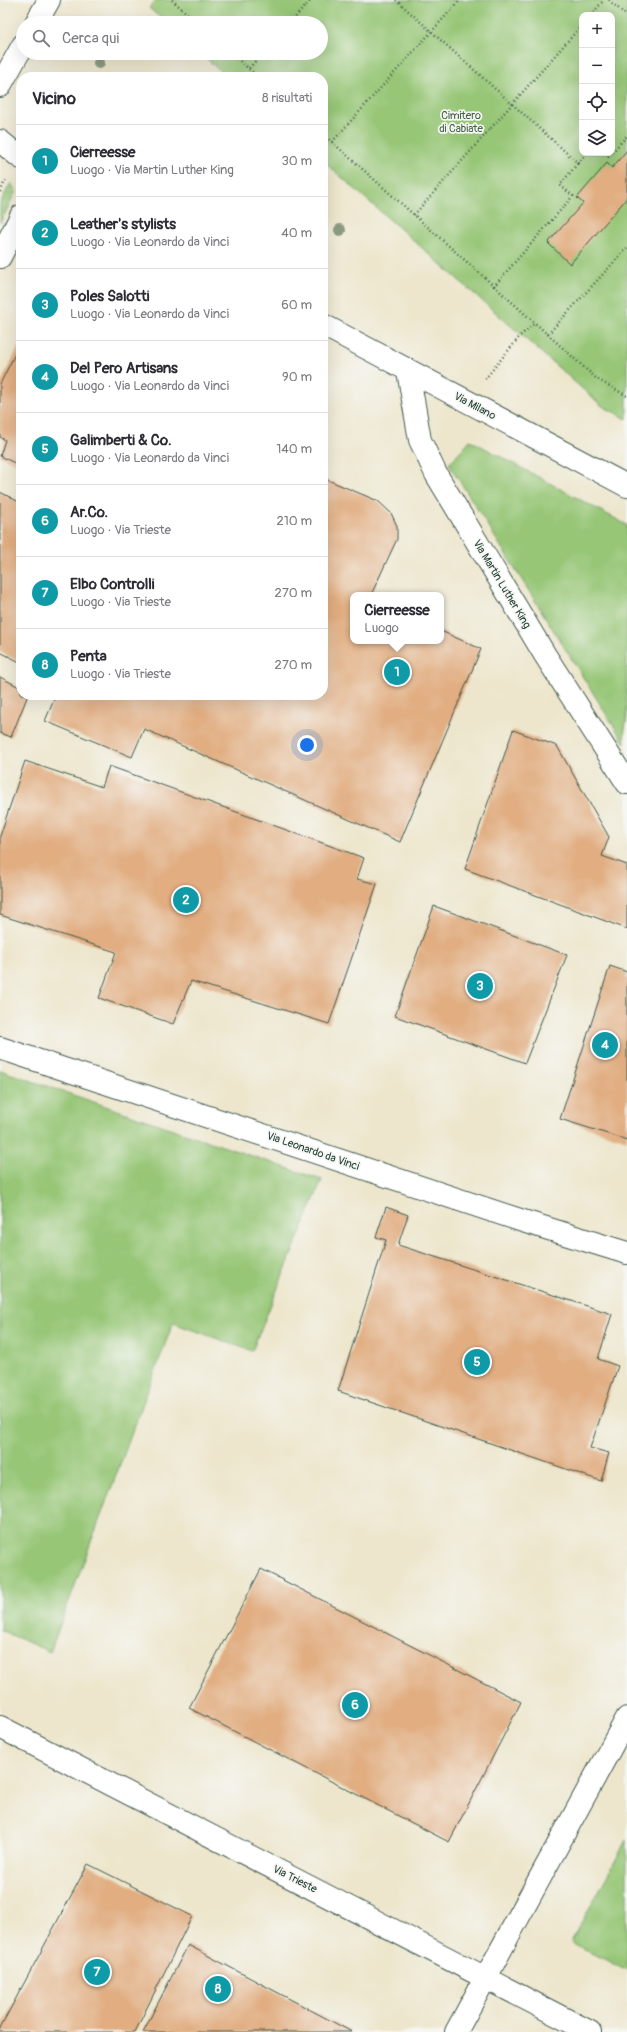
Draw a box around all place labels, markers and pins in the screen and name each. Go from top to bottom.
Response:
pin: 1 [384,657,410,687]
pin: 2 [173,885,199,915]
pin: 3 [467,971,493,1001]
pin: 4 [592,1030,618,1060]
pin: 5 [464,1347,490,1377]
pin: 6 [342,1690,368,1720]
pin: 7 [84,1957,110,1987]
pin: 8 [205,1974,231,2004]

